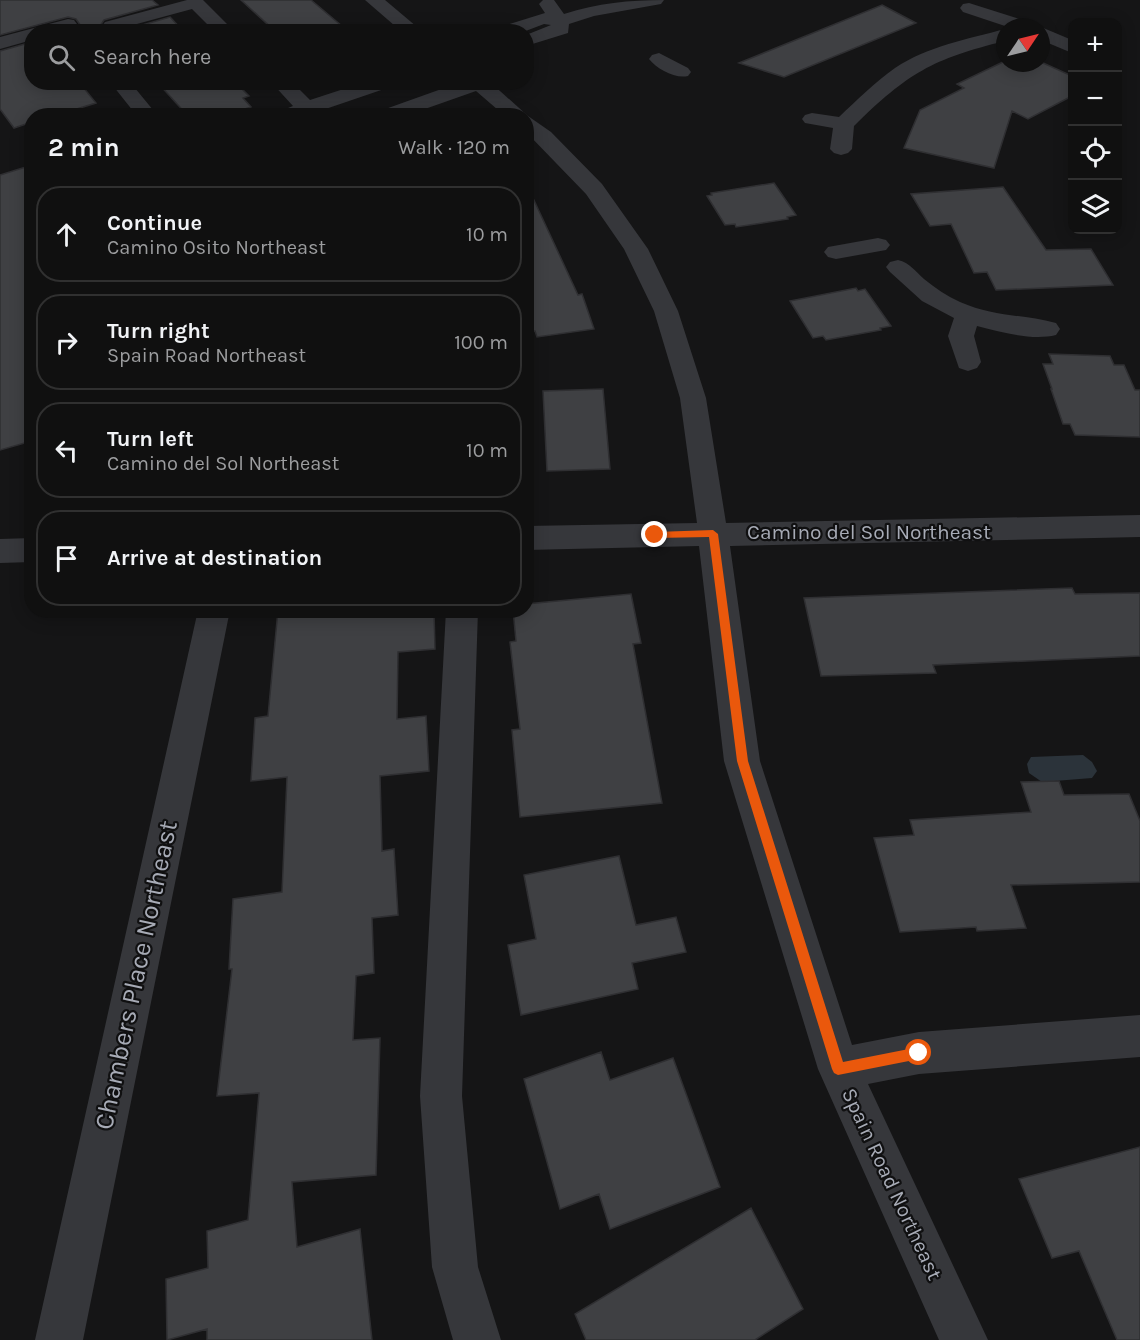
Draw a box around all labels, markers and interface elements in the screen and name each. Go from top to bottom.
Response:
north arrow [996,18,1050,72]
map controls [1068,18,1122,234]
button: + [1068,18,1122,72]
search box [24,24,534,90]
icon: search [45,41,78,74]
text: Search here [93,44,211,70]
button: − [1068,72,1122,126]
button: locate [1068,126,1122,180]
text: 2 min [48,132,120,163]
text: Walk · 120 m [398,136,510,159]
button: layers [1068,180,1122,234]
text: Continue [107,210,202,236]
icon: ahead [50,218,83,251]
text: 10 m [466,223,508,246]
text: Camino Osito Northeast [107,236,326,259]
text: Turn right [107,318,210,344]
icon: right [50,326,83,359]
text: 100 m [454,331,508,354]
text: Spain Road Northeast [107,344,306,367]
text: Turn left [107,426,194,452]
icon: left [50,434,83,467]
text: 10 m [466,439,508,462]
text: Camino del Sol Northeast [107,452,339,475]
street label: Camino del Sol Northeast [747,520,991,544]
route end [641,521,667,547]
icon: arrive [50,542,83,575]
text: Arrive at destination [107,545,322,571]
street label: Chambers Place Northeast [88,817,184,1132]
route start [905,1039,931,1065]
street label: Spain Road Northeast [837,1084,947,1284]

